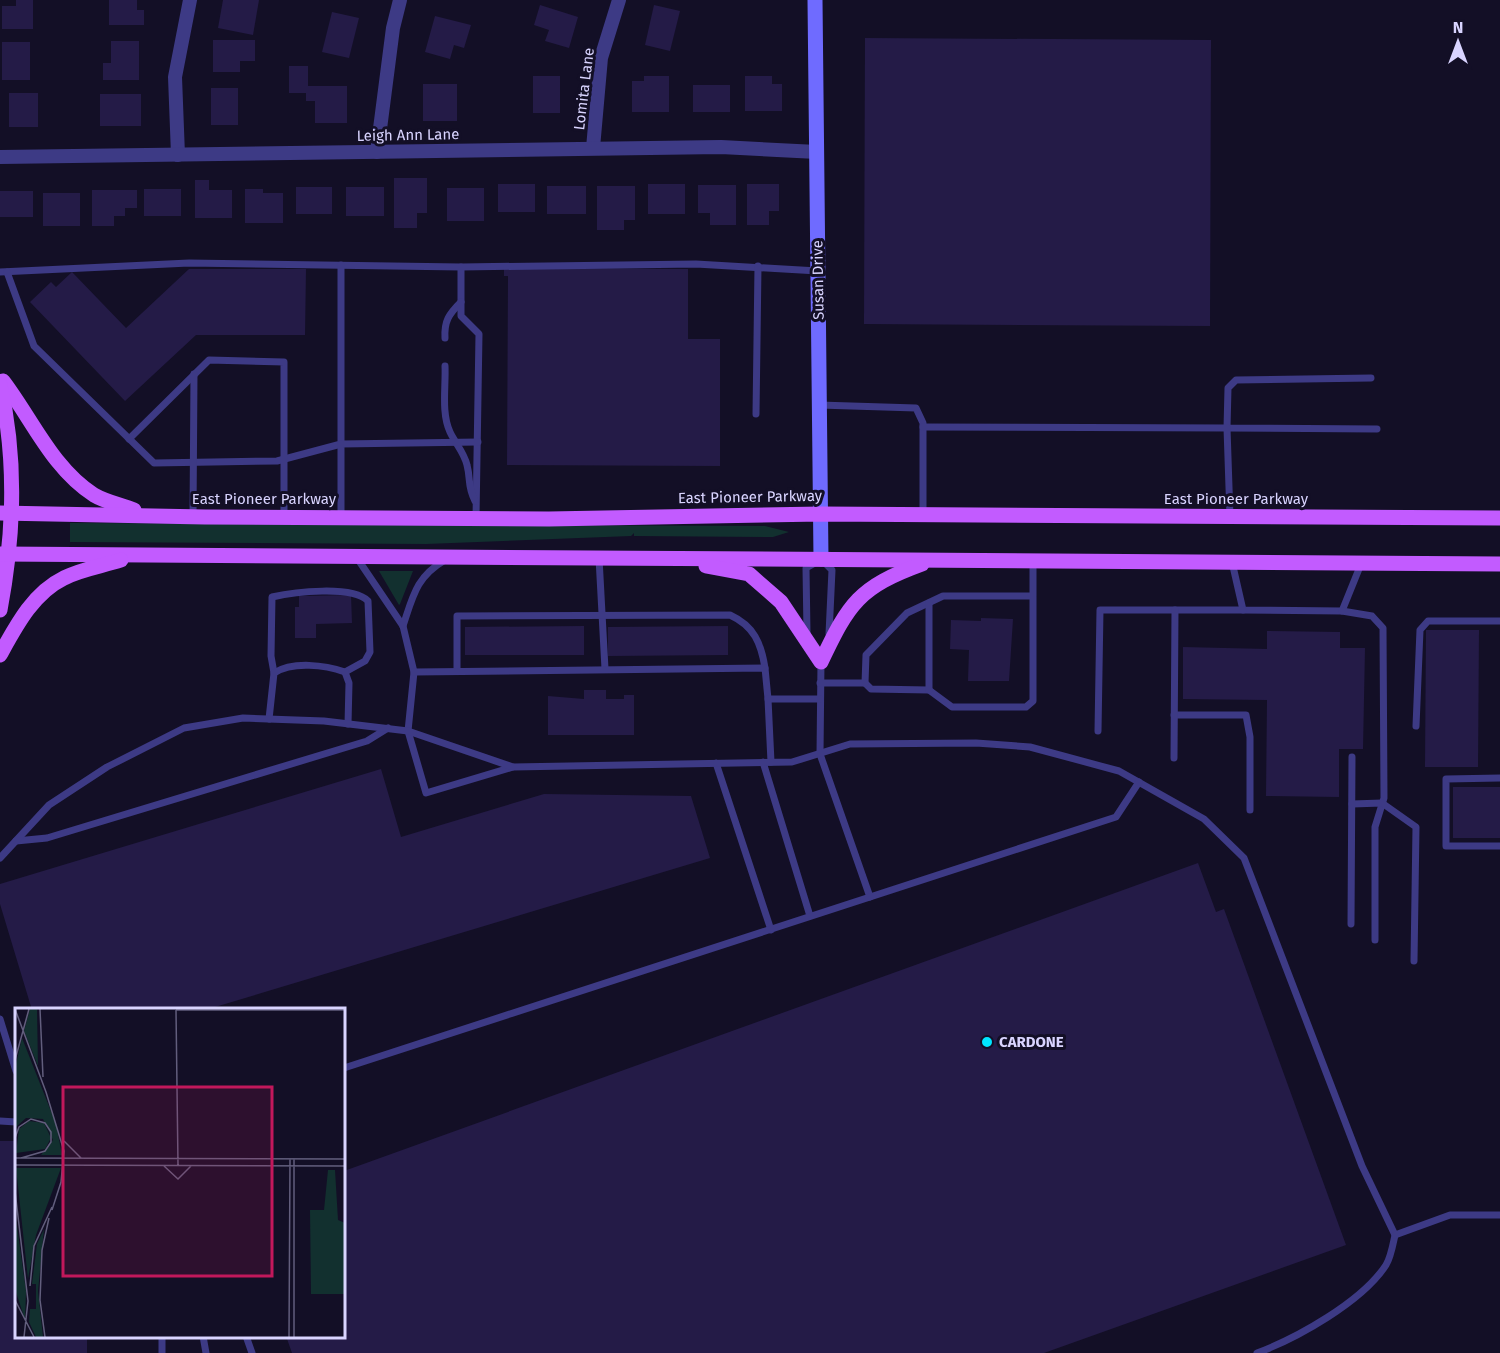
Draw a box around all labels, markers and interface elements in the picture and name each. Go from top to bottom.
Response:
north arrow [1428,12,1488,72]
text: N [1453,18,1463,37]
street label: Lomita Lane [570,47,598,131]
street label: Leigh Ann Lane [357,125,459,145]
street label: Susan Drive [808,240,828,320]
street label: East Pioneer Parkway [678,487,823,507]
street label: East Pioneer Parkway [192,490,337,508]
street label: East Pioneer Parkway [1164,490,1309,508]
inset map [15,1008,345,1338]
place label: CARDONE [999,1033,1064,1051]
marker: CARDONE [980,1035,994,1049]

